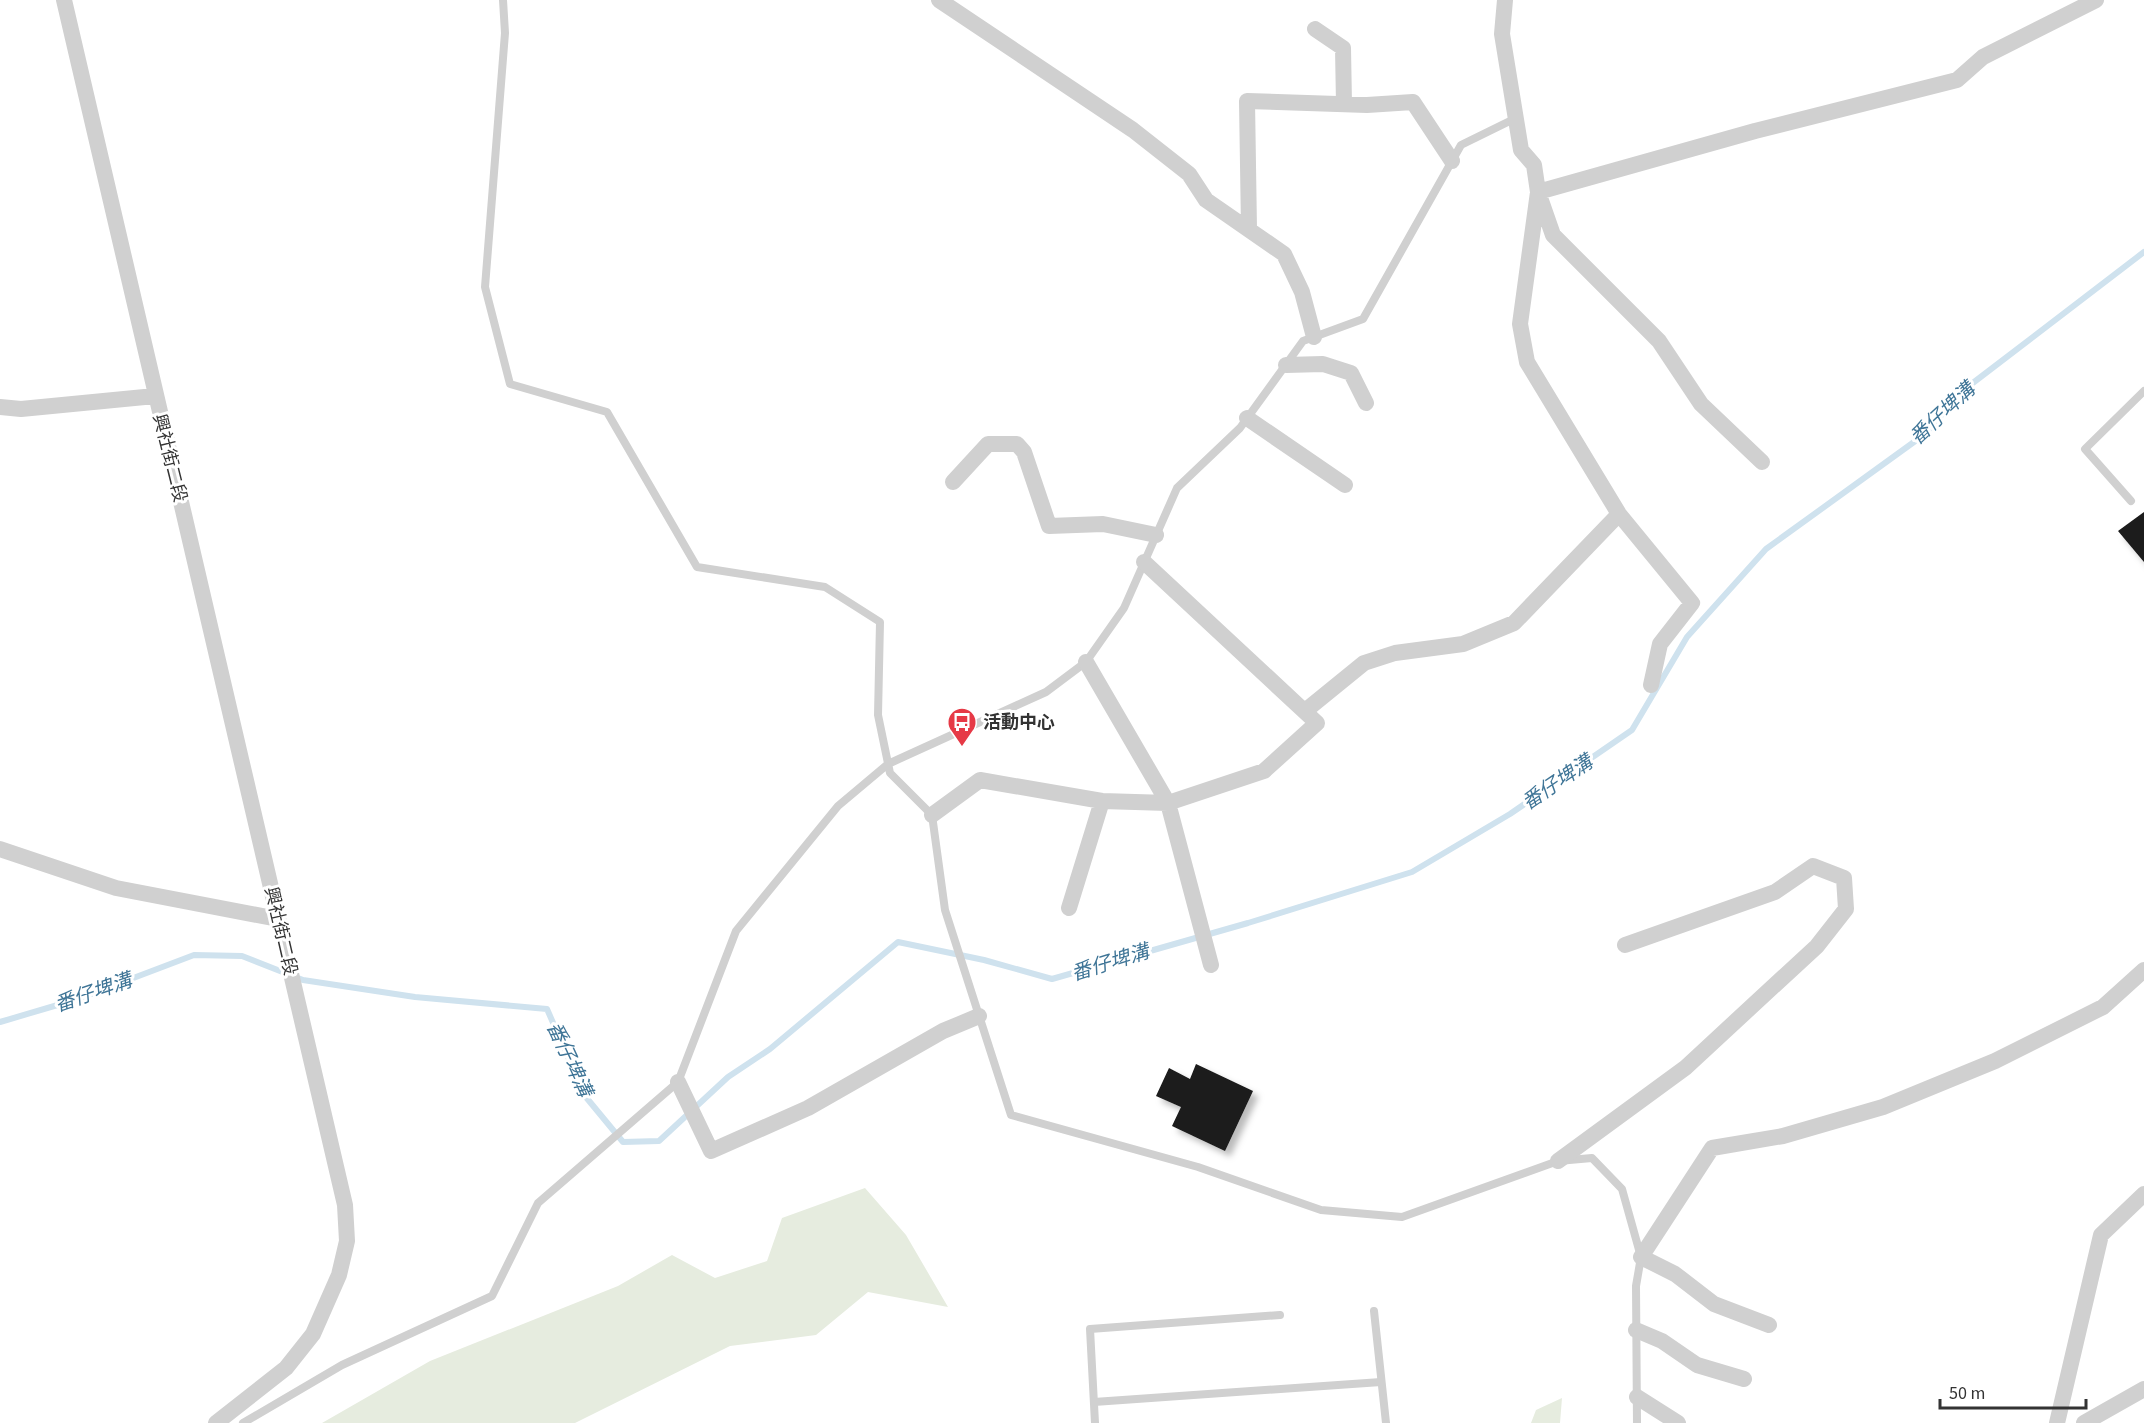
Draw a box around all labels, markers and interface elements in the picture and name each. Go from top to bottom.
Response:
water label: 番仔埤溝 [1904,374,1984,451]
street label: 興社街二段 [146,411,193,505]
bus stop icon: 活動中心 [946,706,978,748]
place label: 活動中心 [983,710,1055,735]
water label: 番仔埤溝 [1517,747,1601,817]
street label: 興社街二段 [258,884,303,978]
water label: 番仔埤溝 [1068,937,1156,988]
water label: 番仔埤溝 [51,966,139,1019]
water label: 番仔埤溝 [540,1017,600,1104]
scale bar [1940,1372,2086,1410]
text: 50 m [1949,1381,1985,1406]

